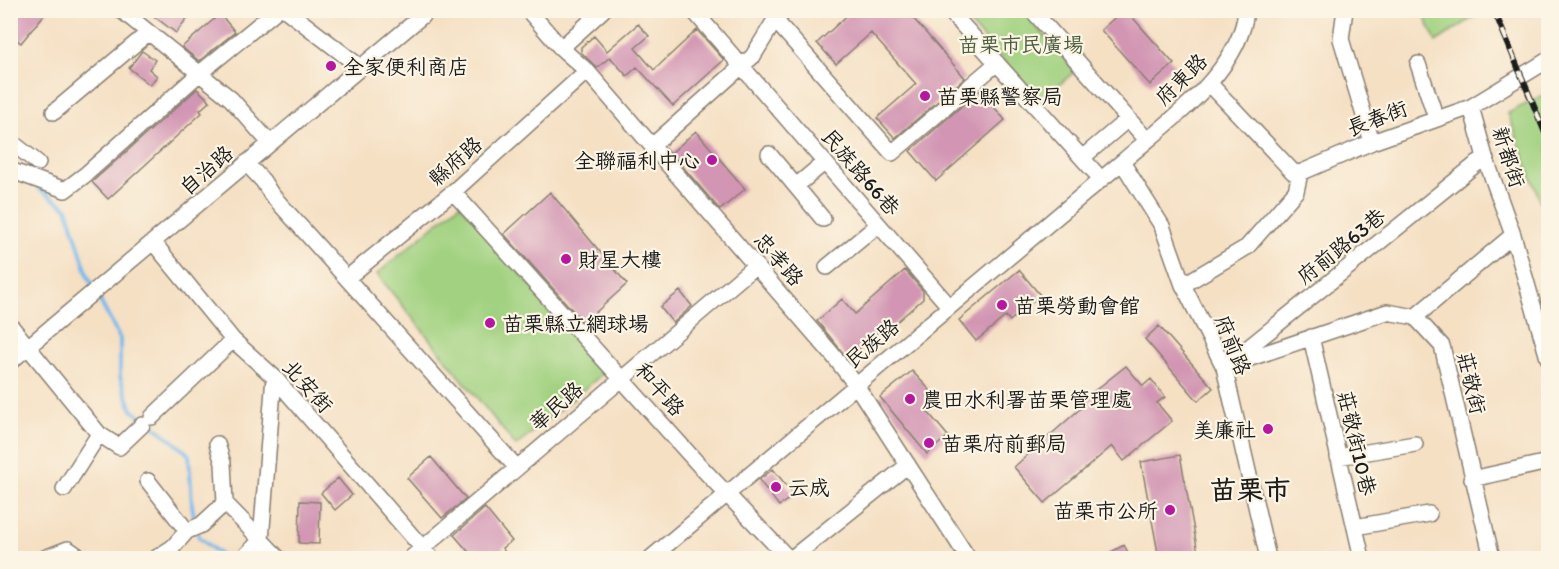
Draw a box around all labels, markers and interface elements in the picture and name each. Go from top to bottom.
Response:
park label: 苗栗市民廣場 [958,32,1084,57]
street label: 府東路 [1150,48,1212,110]
place label: 全家便利商店 [343,54,469,79]
marker: 全家便利商店 [324,59,338,73]
place label: 苗栗縣警察局 [937,84,1063,109]
marker: 苗栗縣警察局 [918,89,932,103]
street label: 長春街 [1343,95,1411,141]
street label: 新都街 [1487,123,1531,191]
street label: 民族路66巷 [817,124,905,220]
street label: 縣府路 [423,131,487,191]
street label: 自治路 [174,140,238,200]
place label: 全聯福利中心 [574,148,700,173]
marker: 全聯福利中心 [705,153,719,167]
street label: 府前路63巷 [1292,203,1390,289]
street label: 忠孝路 [749,227,809,291]
place label: 財星大樓 [578,247,662,272]
marker: 財星大樓 [559,252,573,266]
place label: 苗栗勞動會館 [1014,293,1140,318]
marker: 苗栗勞動會館 [995,298,1009,312]
place label: 苗栗縣立網球場 [502,311,649,336]
street label: 府前路 [1210,311,1256,379]
street label: 民族路 [840,313,904,373]
marker: 苗栗縣立網球場 [483,316,497,330]
street label: 莊敬街 [1453,349,1491,417]
street label: 北安街 [278,354,338,418]
street label: 和平路 [630,357,690,421]
street label: 華民路 [524,376,588,436]
place label: 農田水利署苗栗管理處 [922,387,1132,412]
street label: 莊敬街10巷 [1333,388,1381,498]
marker: 農田水利署苗栗管理處 [903,392,917,406]
place label: 美廉社 [1193,417,1256,442]
marker: 美廉社 [1261,422,1275,436]
place label: 苗栗府前郵局 [941,431,1067,456]
marker: 苗栗府前郵局 [922,436,936,450]
district label: 苗栗市 [1210,473,1291,506]
place label: 云成 [788,475,830,500]
marker: 云成 [769,480,783,494]
place label: 苗栗市公所 [1053,498,1158,523]
marker: 苗栗市公所 [1163,503,1177,517]

